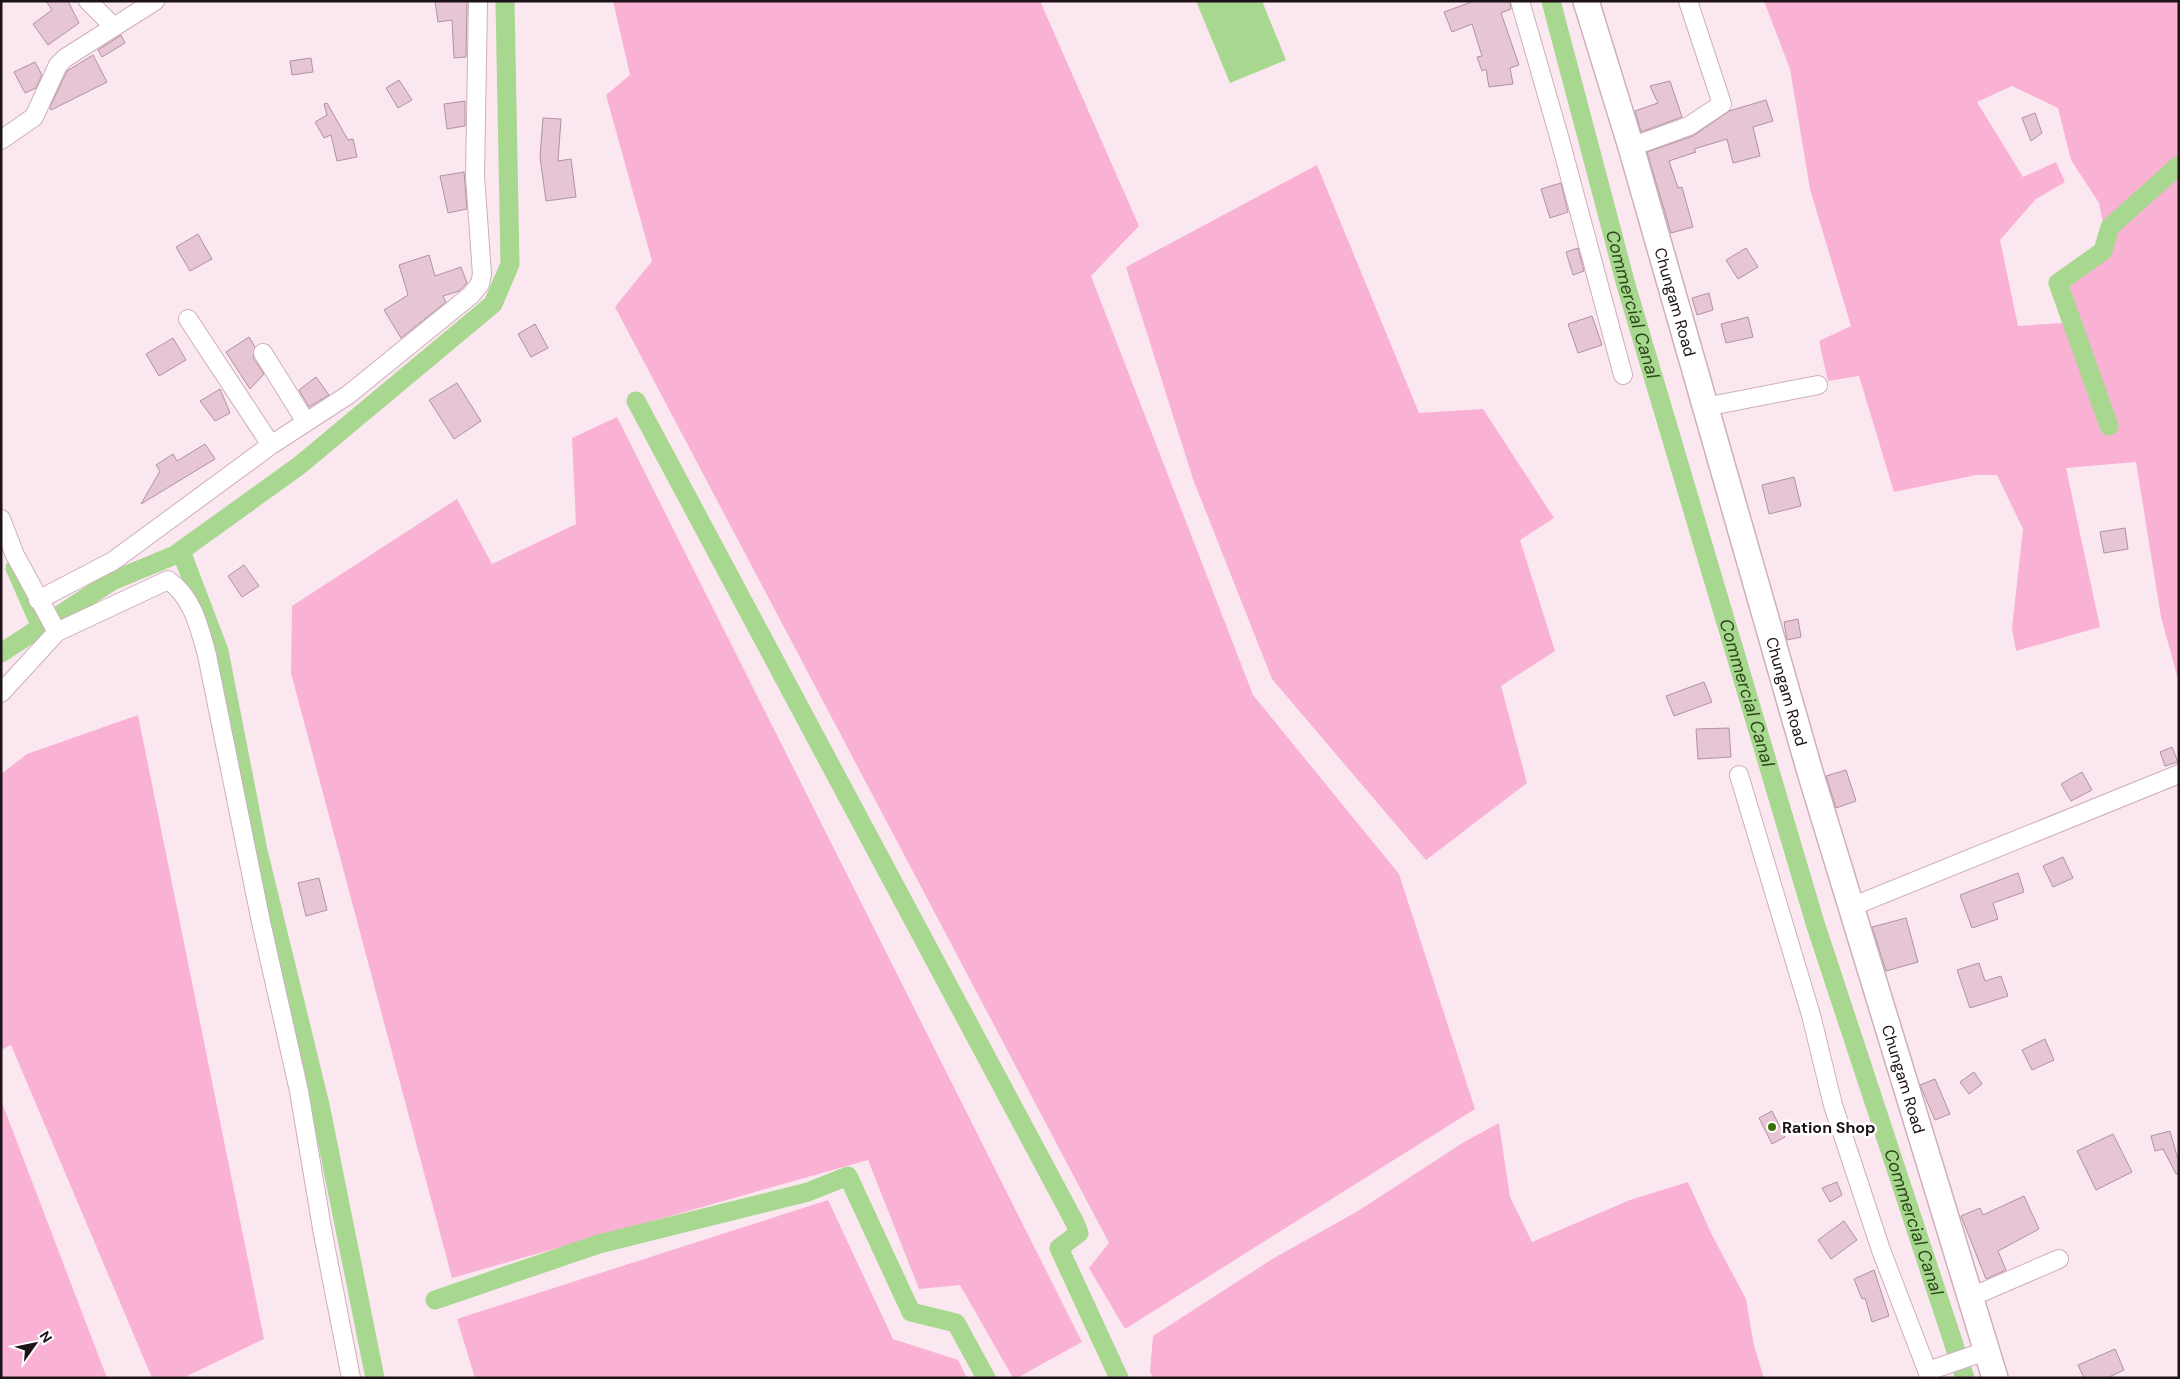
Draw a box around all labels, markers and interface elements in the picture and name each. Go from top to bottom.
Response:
water label: Commercial Canal [1600,227,1665,382]
street label: Chungam Road [1650,245,1701,359]
water label: Commercial Canal [1714,616,1780,770]
street label: Chungam Road [1761,634,1812,748]
street label: Chungam Road [1877,1022,1930,1136]
place label: Ration Shop [1782,1117,1876,1138]
marker: Ration Shop [1766,1121,1778,1133]
water label: Commercial Canal [1878,1146,1949,1299]
north arrow [10,1319,60,1369]
text: N [36,1328,56,1346]

